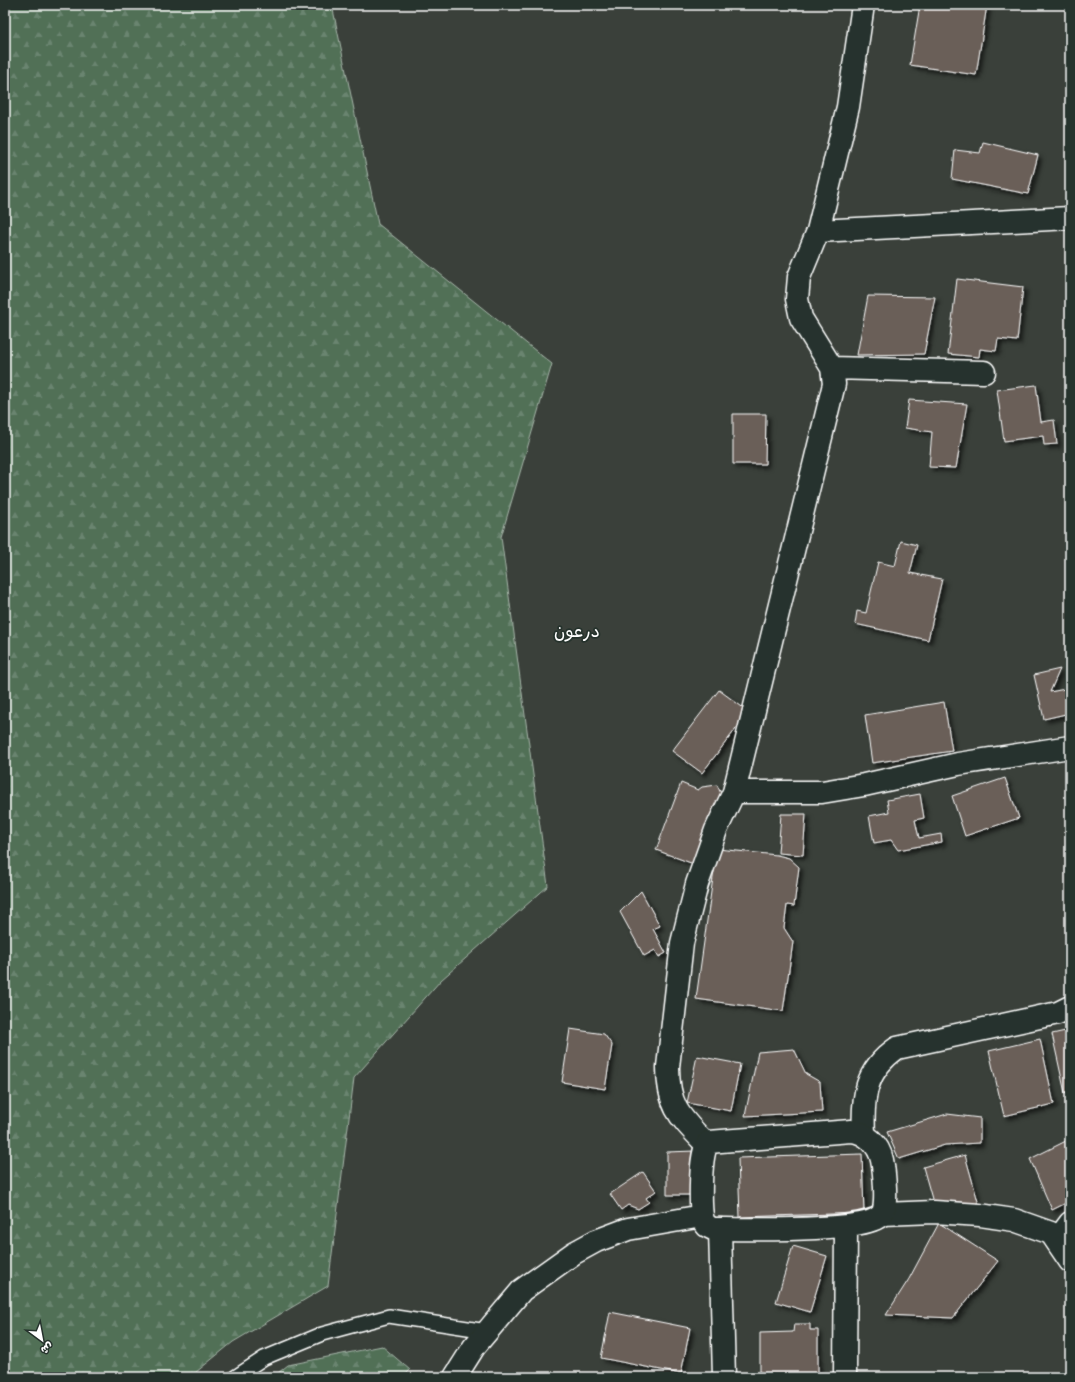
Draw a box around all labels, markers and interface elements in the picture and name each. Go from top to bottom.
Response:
district label: درعون [554,620,600,646]
north arrow [22,1320,62,1360]
text: ش [37,1338,56,1358]

